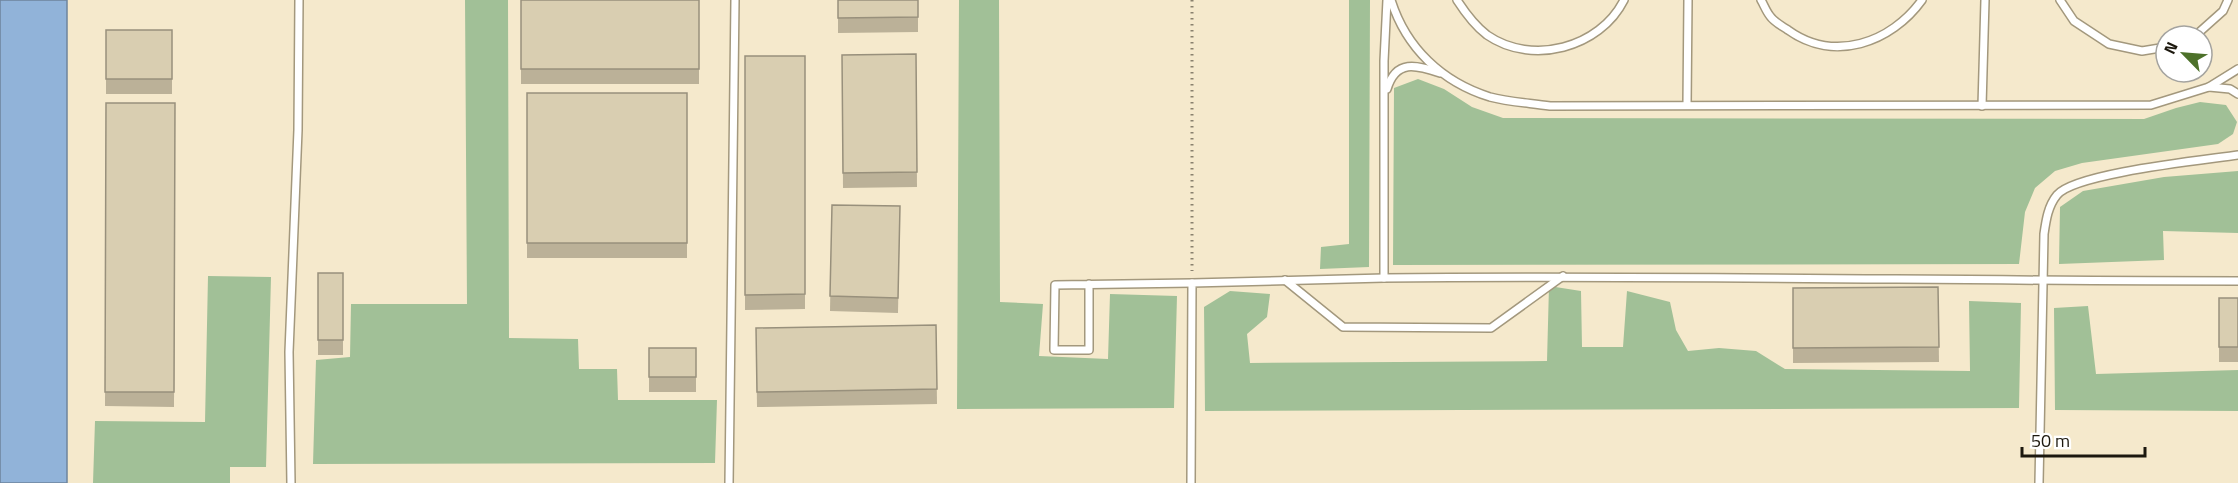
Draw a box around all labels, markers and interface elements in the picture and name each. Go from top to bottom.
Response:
north arrow [2154,24,2214,84]
text: N [2157,38,2184,58]
scale bar [2022,420,2145,458]
text: 50 m [2031,427,2070,454]

